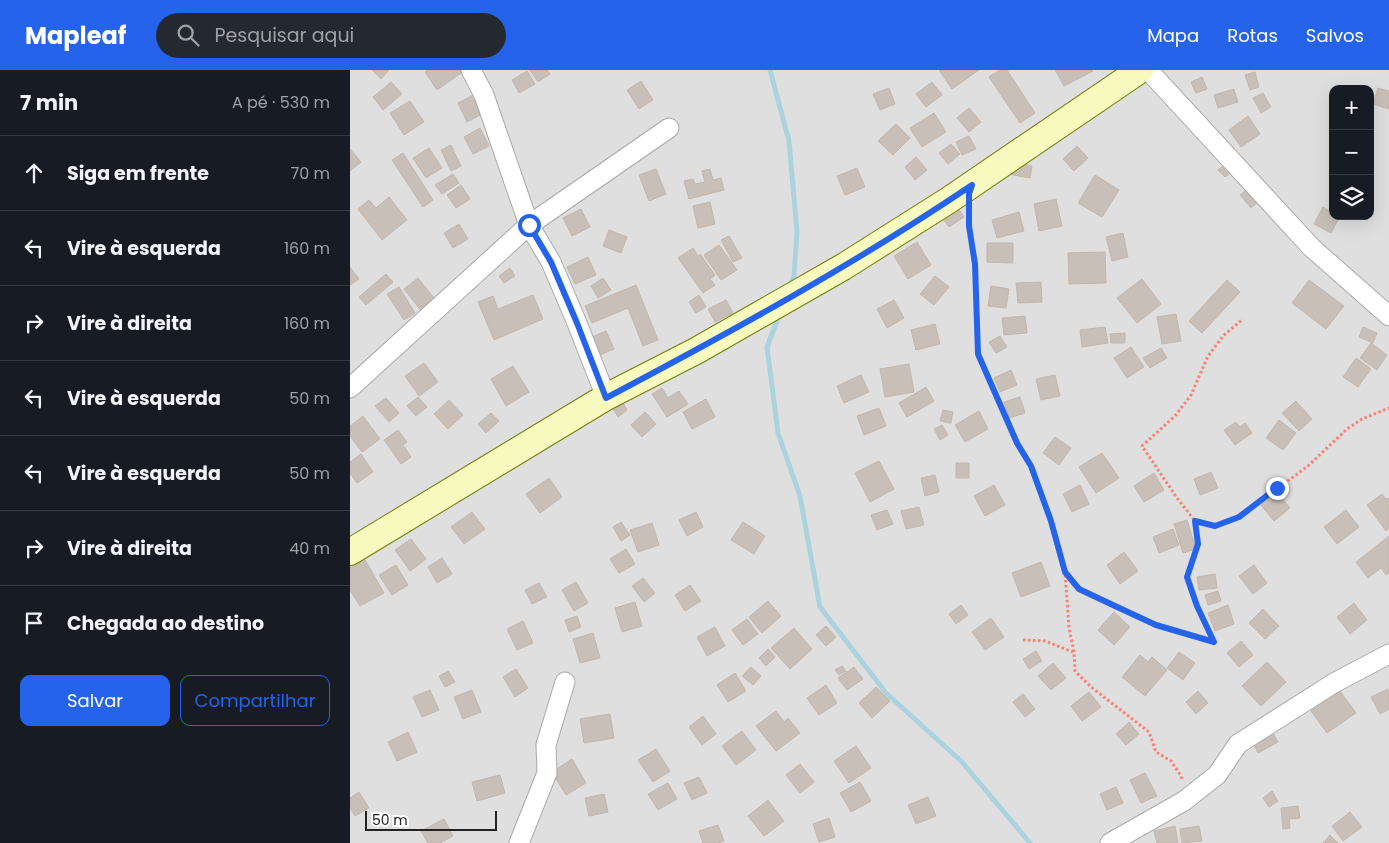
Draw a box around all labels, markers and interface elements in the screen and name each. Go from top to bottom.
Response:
search box [156,13,506,58]
text: Mapleaf [25,19,126,52]
icon: search [174,21,202,49]
text: Pesquisar aqui [214,22,354,49]
text: Mapa [1147,23,1199,48]
text: Rotas [1227,23,1278,48]
text: Salvos [1306,23,1364,48]
map controls [1329,85,1374,220]
button: + [1329,85,1374,130]
text: 7 min [20,88,78,117]
text: A pé · 530 m [232,91,330,114]
button: − [1329,130,1374,175]
icon: ahead [20,159,48,187]
text: Siga em frente [67,160,209,187]
text: 70 m [290,162,330,185]
button: layers [1329,175,1374,220]
route start [518,214,541,237]
icon: left [20,234,48,262]
text: Vire à esquerda [67,235,221,262]
text: 160 m [284,237,330,260]
icon: right [20,309,48,337]
text: Vire à direita [67,310,192,337]
text: 160 m [284,312,330,335]
icon: left [20,384,48,412]
text: Vire à esquerda [67,385,221,412]
text: 50 m [289,387,330,410]
icon: left [20,459,48,487]
text: Vire à esquerda [67,460,221,487]
text: 50 m [289,462,330,485]
route end [1266,477,1289,500]
icon: right [20,534,48,562]
text: Vire à direita [67,535,192,562]
text: 40 m [289,537,330,560]
icon: arrive [20,609,48,637]
text: Chegada ao destino [67,610,264,637]
button: Salvar [20,675,170,726]
button: Compartilhar [180,675,330,726]
scale bar [365,808,498,831]
text: 50 m [372,810,408,830]

